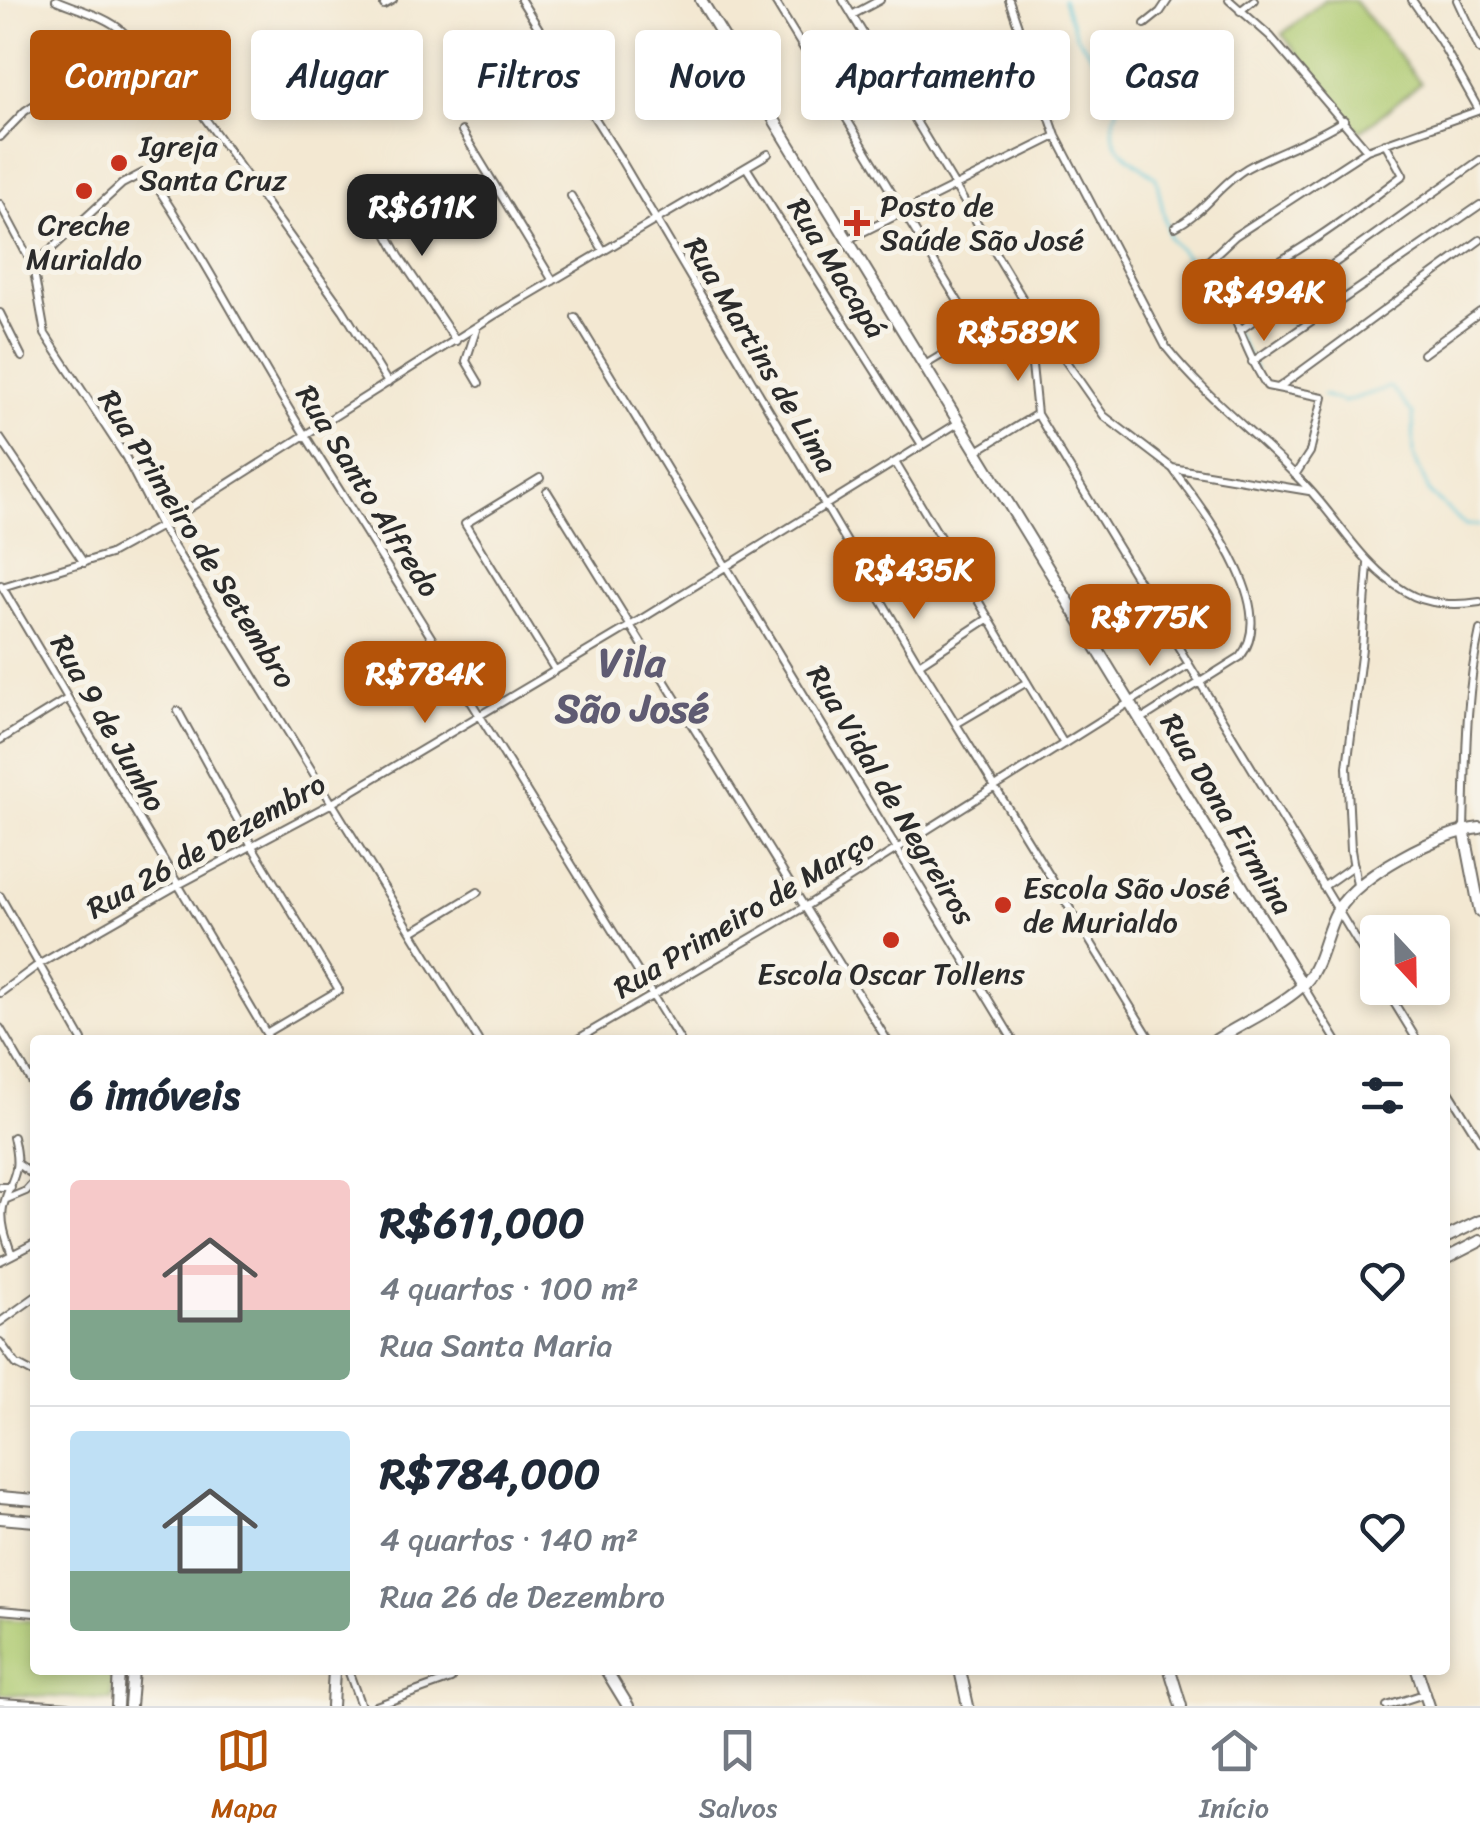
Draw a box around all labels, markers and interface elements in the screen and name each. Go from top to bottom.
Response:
chip: Comprar [30,30,231,120]
chip: Alugar [251,30,423,120]
chip: Filtros [443,30,615,120]
chip: Novo [635,30,781,120]
chip: Apartamento [801,30,1070,120]
chip: Casa [1090,30,1234,120]
place label: Igreja Santa Cruz [138,119,287,207]
marker: Igreja Santa Cruz [108,152,130,174]
pin: R$611K [341,174,503,259]
text: R$611K [369,178,475,235]
place label: Posto de Saúde São José [880,179,1084,267]
marker: Creche Murialdo [73,180,95,202]
street label: Rua Macapá [772,186,902,350]
place label: Creche Murialdo [26,198,142,286]
marker: Posto de Saúde São José [844,210,870,236]
street label: Rua Martins de Lima [669,226,853,484]
pin: R$494K [1183,259,1345,344]
text: R$494K [1204,263,1324,320]
pin: R$589K [937,299,1099,384]
text: R$589K [959,303,1077,360]
street label: Rua Santo Alfredo [281,374,455,609]
street label: Rua Primeiro de Setembro [83,378,311,700]
pin: R$435K [833,537,995,622]
text: R$435K [855,541,973,598]
pin: R$775K [1069,584,1231,669]
text: R$775K [1092,588,1208,645]
street label: Rua 9 de Junho [35,623,181,823]
district label: Vila São José [554,627,709,744]
pin: R$784K [344,641,506,726]
text: R$784K [366,645,484,702]
street label: Rua Vidal de Negreiros [791,654,991,936]
street label: Rua Dona Firmina [1145,702,1309,926]
street label: Rua 26 de Dezembro [76,758,336,934]
street label: Rua Primeiro de Março [602,814,886,1014]
place label: Escola São José de Murialdo [1023,861,1230,949]
marker: Escola São José de Murialdo [992,894,1014,916]
north arrow [1360,915,1450,1005]
map controls [1360,915,1450,1005]
marker: Escola Oscar Tollens [880,929,902,951]
place label: Escola Oscar Tollens [757,947,1025,1001]
text: 6 imóveis [70,1058,240,1132]
icon: filters [1355,1068,1410,1123]
text: R$611,000 [380,1186,585,1260]
icon: home [150,1220,270,1340]
icon: heart [1355,1253,1410,1308]
text: 4 quartos · 100 m² [380,1260,639,1317]
text: Rua Santa Maria [380,1317,613,1374]
text: R$784,000 [380,1437,600,1511]
icon: home [150,1471,270,1591]
icon: heart [1355,1504,1410,1559]
text: 4 quartos · 140 m² [380,1511,638,1568]
text: Rua 26 de Dezembro [380,1568,665,1625]
tab: Mapa [211,1723,277,1832]
tab: Salvos [699,1723,777,1832]
tab: Início [1199,1723,1269,1832]

